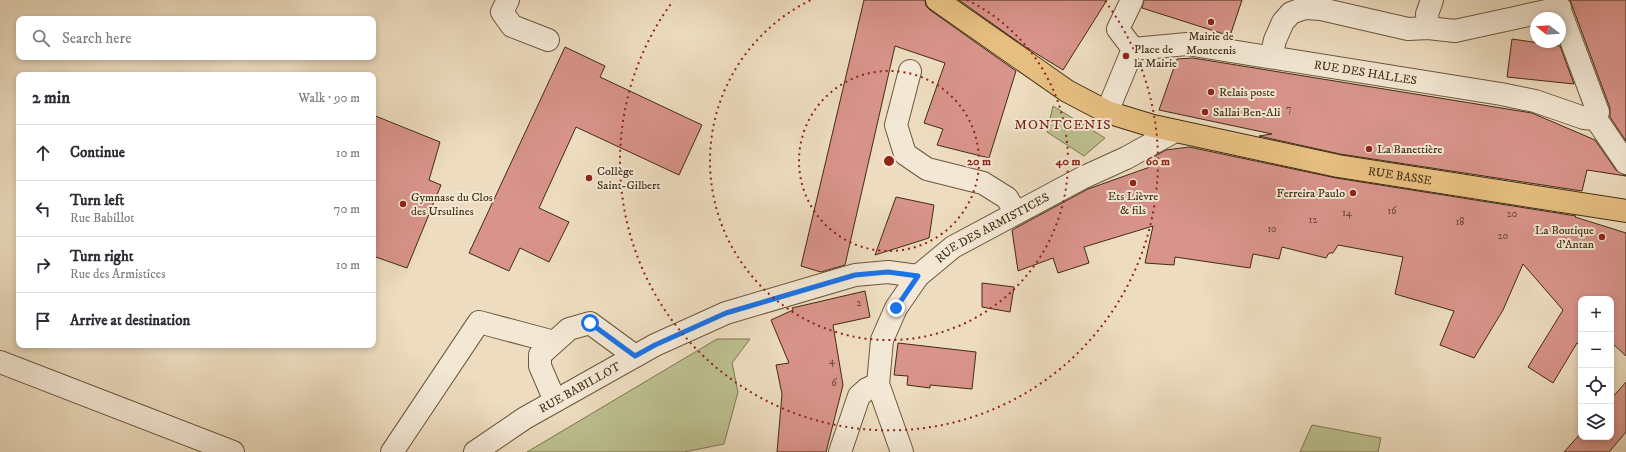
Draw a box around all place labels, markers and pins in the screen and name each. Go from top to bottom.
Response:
marker: Mairie de Montcenis [1206,17,1216,27]
place label: Mairie de Montcenis [1186,29,1236,58]
place label: Place de la Mairie [1134,42,1177,71]
marker: Place de la Mairie [1121,51,1131,61]
place label: Relais poste [1219,85,1275,100]
marker: Relais poste [1206,87,1216,97]
place label: Sallai Ben-Ali [1213,105,1280,120]
marker: Sallai Ben-Ali [1200,107,1210,117]
place label: La Banettière [1377,142,1442,157]
marker: La Banettière [1364,144,1374,154]
centre of rings [882,154,896,168]
place label: Collège Saint-Gilbert [597,164,661,193]
marker: Collège Saint-Gilbert [584,173,594,183]
marker: Ets Lièvre & fils [1128,178,1138,188]
place label: Ferreira Paulo [1277,186,1345,201]
marker: Ferreira Paulo [1348,188,1358,198]
place label: Ets Lièvre & fils [1108,189,1158,218]
place label: Gymnase du Clos des Ursulines [411,190,493,219]
marker: Gymnase du Clos des Ursulines [398,199,408,209]
place label: La Boutique d'Antan [1535,223,1595,252]
marker: La Boutique d'Antan [1597,232,1607,242]

